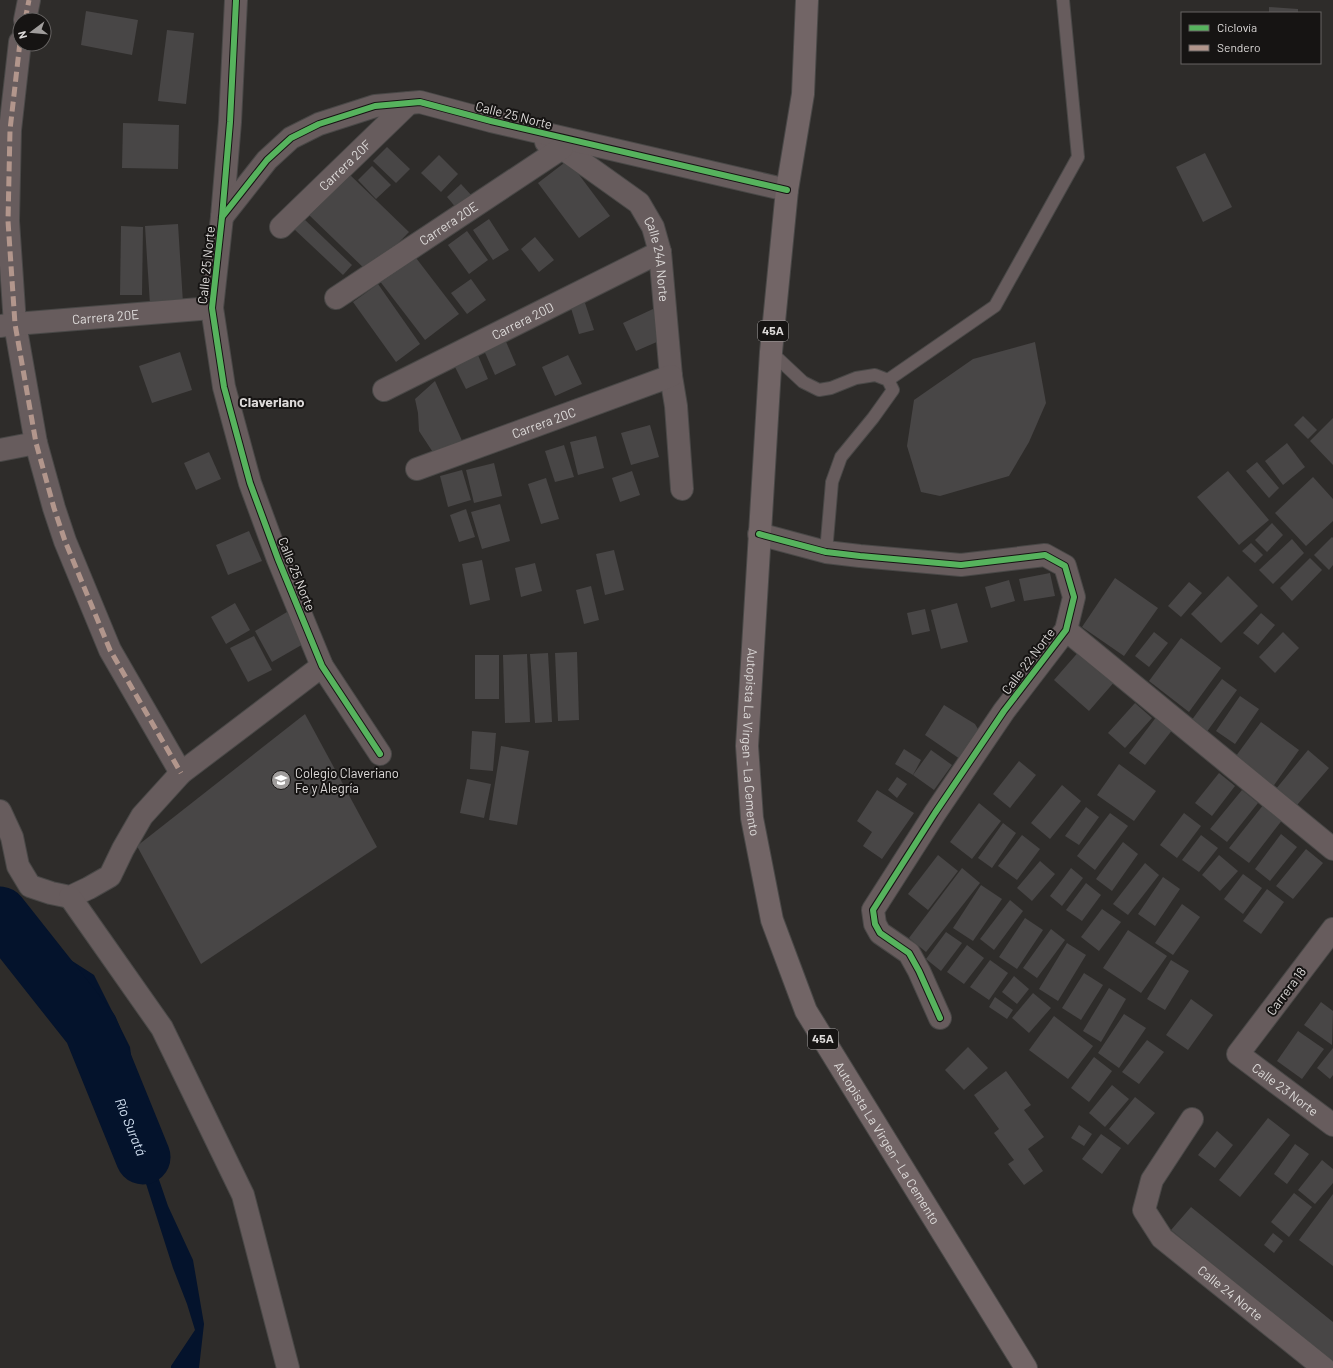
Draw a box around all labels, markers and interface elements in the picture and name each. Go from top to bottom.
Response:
north arrow [12,12,52,52]
legend [1181,12,1321,64]
text: Ciclovía [1217,20,1257,34]
text: N [15,30,29,40]
text: Sendero [1217,40,1261,54]
street label: Calle 25 Norte [474,98,554,132]
street label: Carrera 20F [315,136,375,194]
street label: Carrera 20E [416,198,481,249]
street label: Calle 24A Norte [641,213,672,303]
street label: Calle 25 Norte [194,225,218,305]
street label: Carrera 20D [489,299,556,343]
street label: Carrera 20E [72,306,140,327]
road number: 45A [758,321,788,341]
district label: Claveriano [239,393,305,410]
street label: Carrera 20C [510,404,578,442]
street label: Calle 25 Norte [275,535,319,613]
street label: Calle 22 Norte [998,625,1058,697]
street label: Autopista La Virgen - La Cemento [739,648,763,837]
place label: Colegio Claveriano Fe y Alegría [295,765,399,796]
school or university icon: Colegio Claveriano Fe y Alegría [270,769,292,791]
street label: Carrera 18 [1263,964,1309,1018]
road number: 45A [808,1029,838,1049]
street label: Autopista La Virgen - La Cemento [831,1058,943,1227]
street label: Calle 23 Norte [1249,1059,1322,1119]
water label: Río Suratá [112,1095,150,1158]
street label: Calle 24 Norte [1195,1262,1266,1324]

